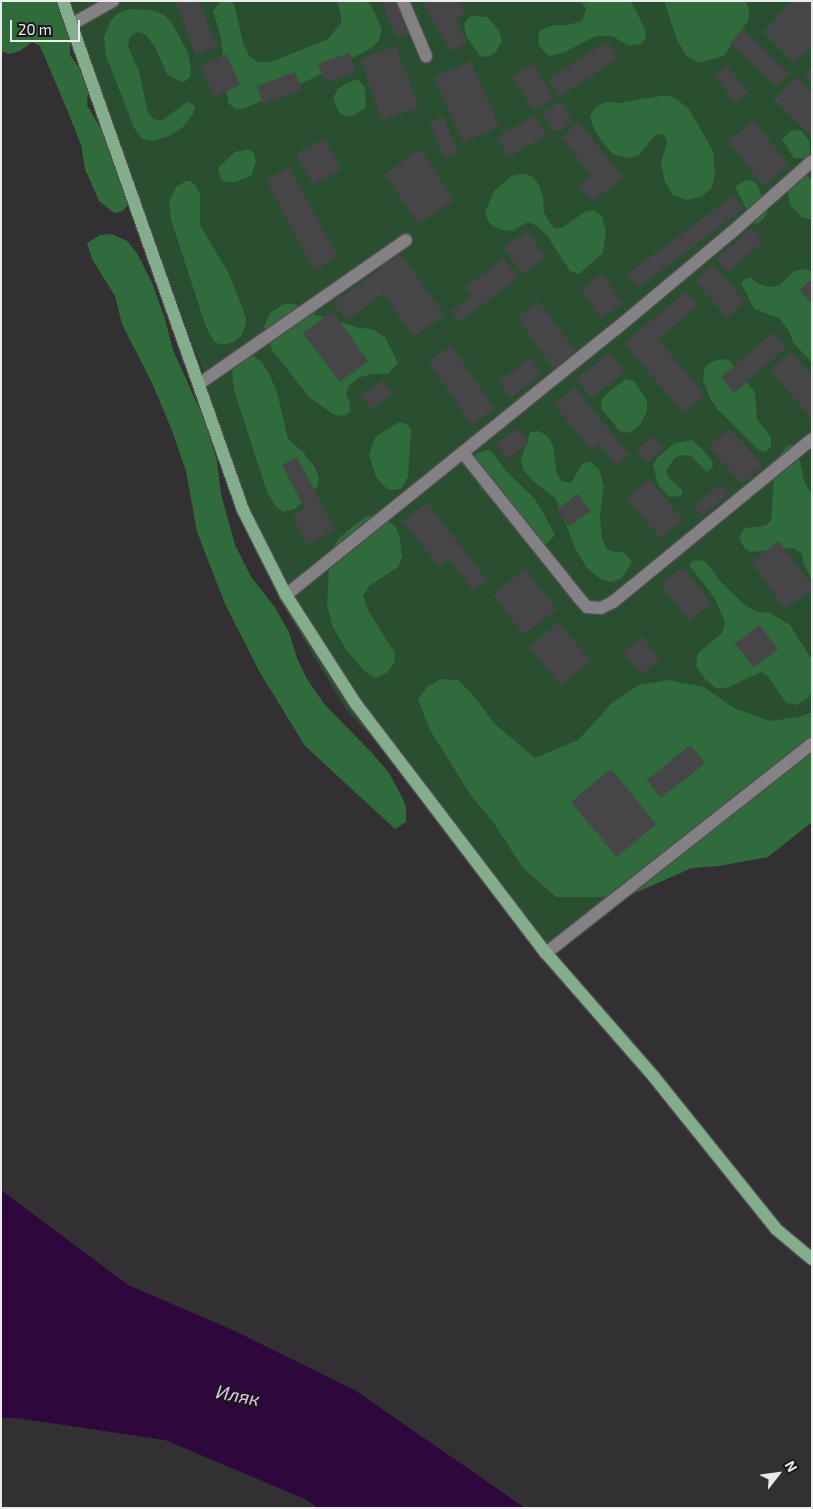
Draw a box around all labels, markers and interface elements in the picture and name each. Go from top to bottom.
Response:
scale bar [12,10,82,42]
text: 20 m [18,20,52,38]
water label: Иляк [214,1380,262,1410]
north arrow [753,1449,803,1499]
text: N [782,1458,801,1475]

